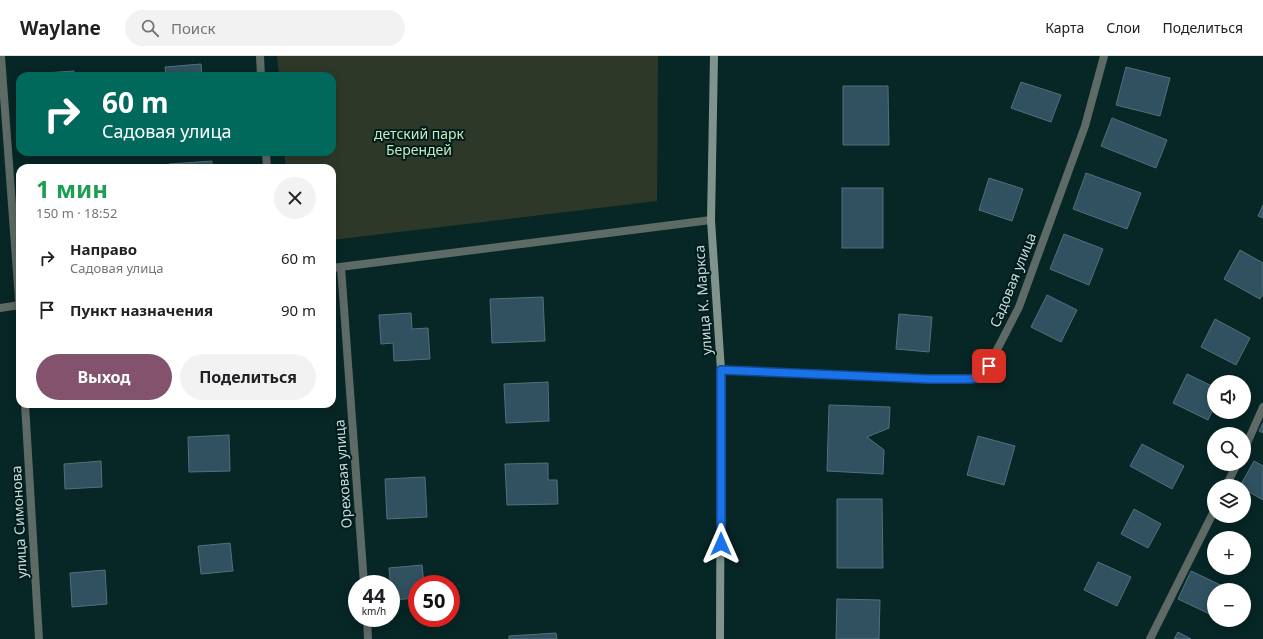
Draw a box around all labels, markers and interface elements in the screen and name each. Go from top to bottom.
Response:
search box [125,10,405,46]
text: Waylane [20,15,101,41]
icon: search [139,17,161,39]
text: Поиск [171,18,216,38]
text: Карта [1045,18,1084,37]
text: Слои [1106,18,1140,37]
text: Поделиться [1162,18,1243,37]
text: 60 m [102,83,169,121]
icon: right [36,88,88,140]
text: Садовая улица [102,119,231,143]
park label: детский парк Берендей [374,124,465,159]
text: 1 мин [36,172,108,205]
button: close [274,177,316,219]
text: 150 m · 18:52 [36,204,117,222]
street label: Садовая улица [985,230,1040,330]
text: Направо [70,239,137,259]
street label: улица К. Маркса [689,244,716,356]
icon: right [36,247,58,269]
text: 60 m [281,248,316,268]
text: Садовая улица [70,259,163,277]
icon: arrive [36,299,58,321]
text: Пункт назначения [70,300,213,320]
text: 90 m [281,300,316,320]
pin [972,349,1006,383]
button: Выход [36,354,172,400]
button: Поделиться [180,354,316,400]
icon: arrive [978,355,1000,377]
map controls [1207,375,1251,627]
button: sound [1207,375,1251,419]
street label: Ореховая улица [329,419,356,529]
button: search [1207,427,1251,471]
street label: улица Симонова [6,465,31,579]
button: layers [1207,479,1251,523]
position arrow [700,523,742,565]
button: + [1207,531,1251,575]
speed limit sign: 50 [408,575,460,627]
text: 44 [363,582,385,609]
button: − [1207,583,1251,627]
text: km/h [362,604,386,618]

